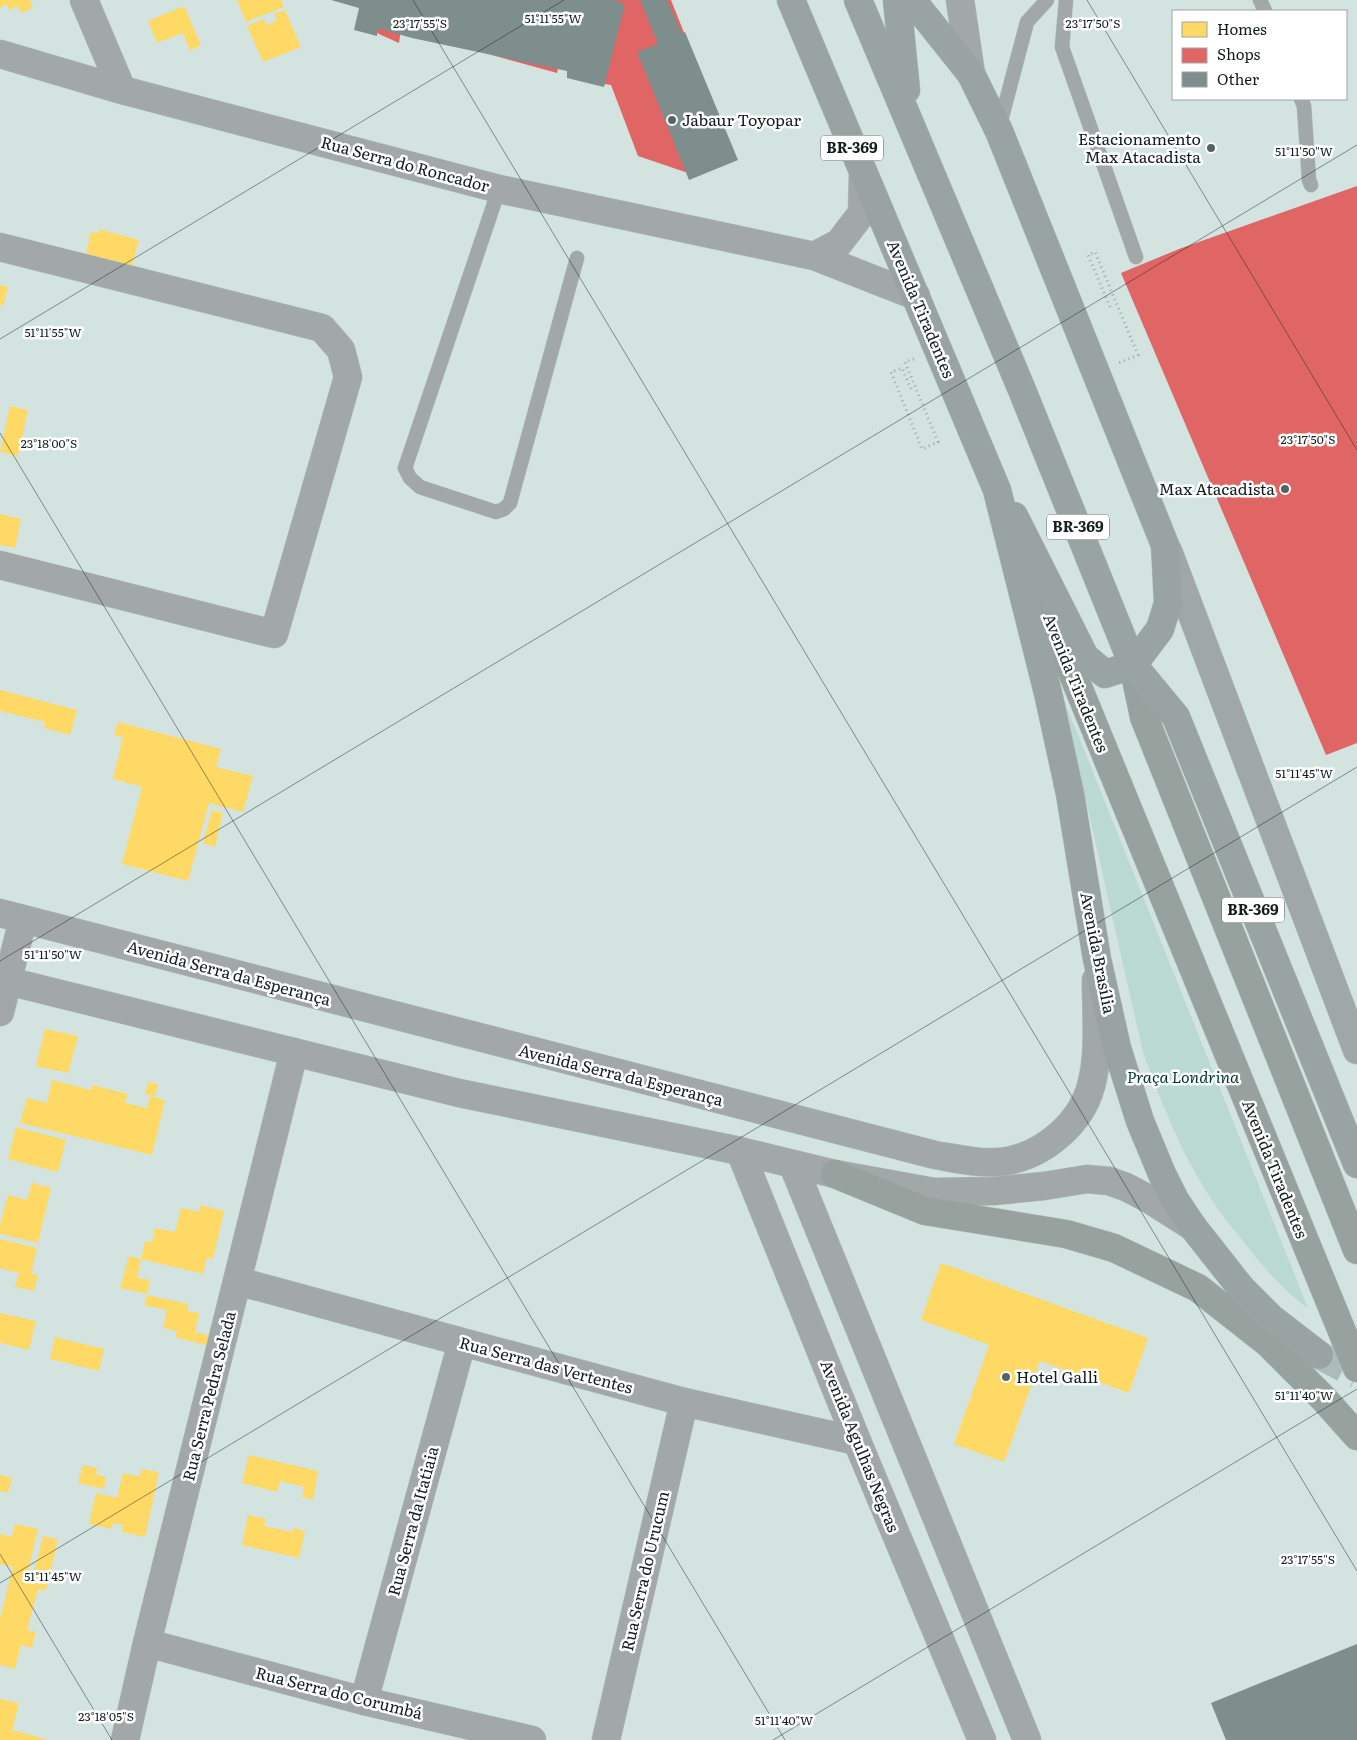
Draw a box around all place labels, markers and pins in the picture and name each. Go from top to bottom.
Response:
place label: Jabaur Toyopar [682,107,801,131]
marker: Jabaur Toyopar [666,114,678,126]
place label: Estacionamento Max Atacadista [1078,126,1201,168]
marker: Estacionamento Max Atacadista [1205,142,1217,154]
place label: Max Atacadista [1159,476,1275,500]
marker: Max Atacadista [1279,483,1291,495]
place label: Hotel Galli [1016,1364,1098,1388]
marker: Hotel Galli [1000,1371,1012,1383]

